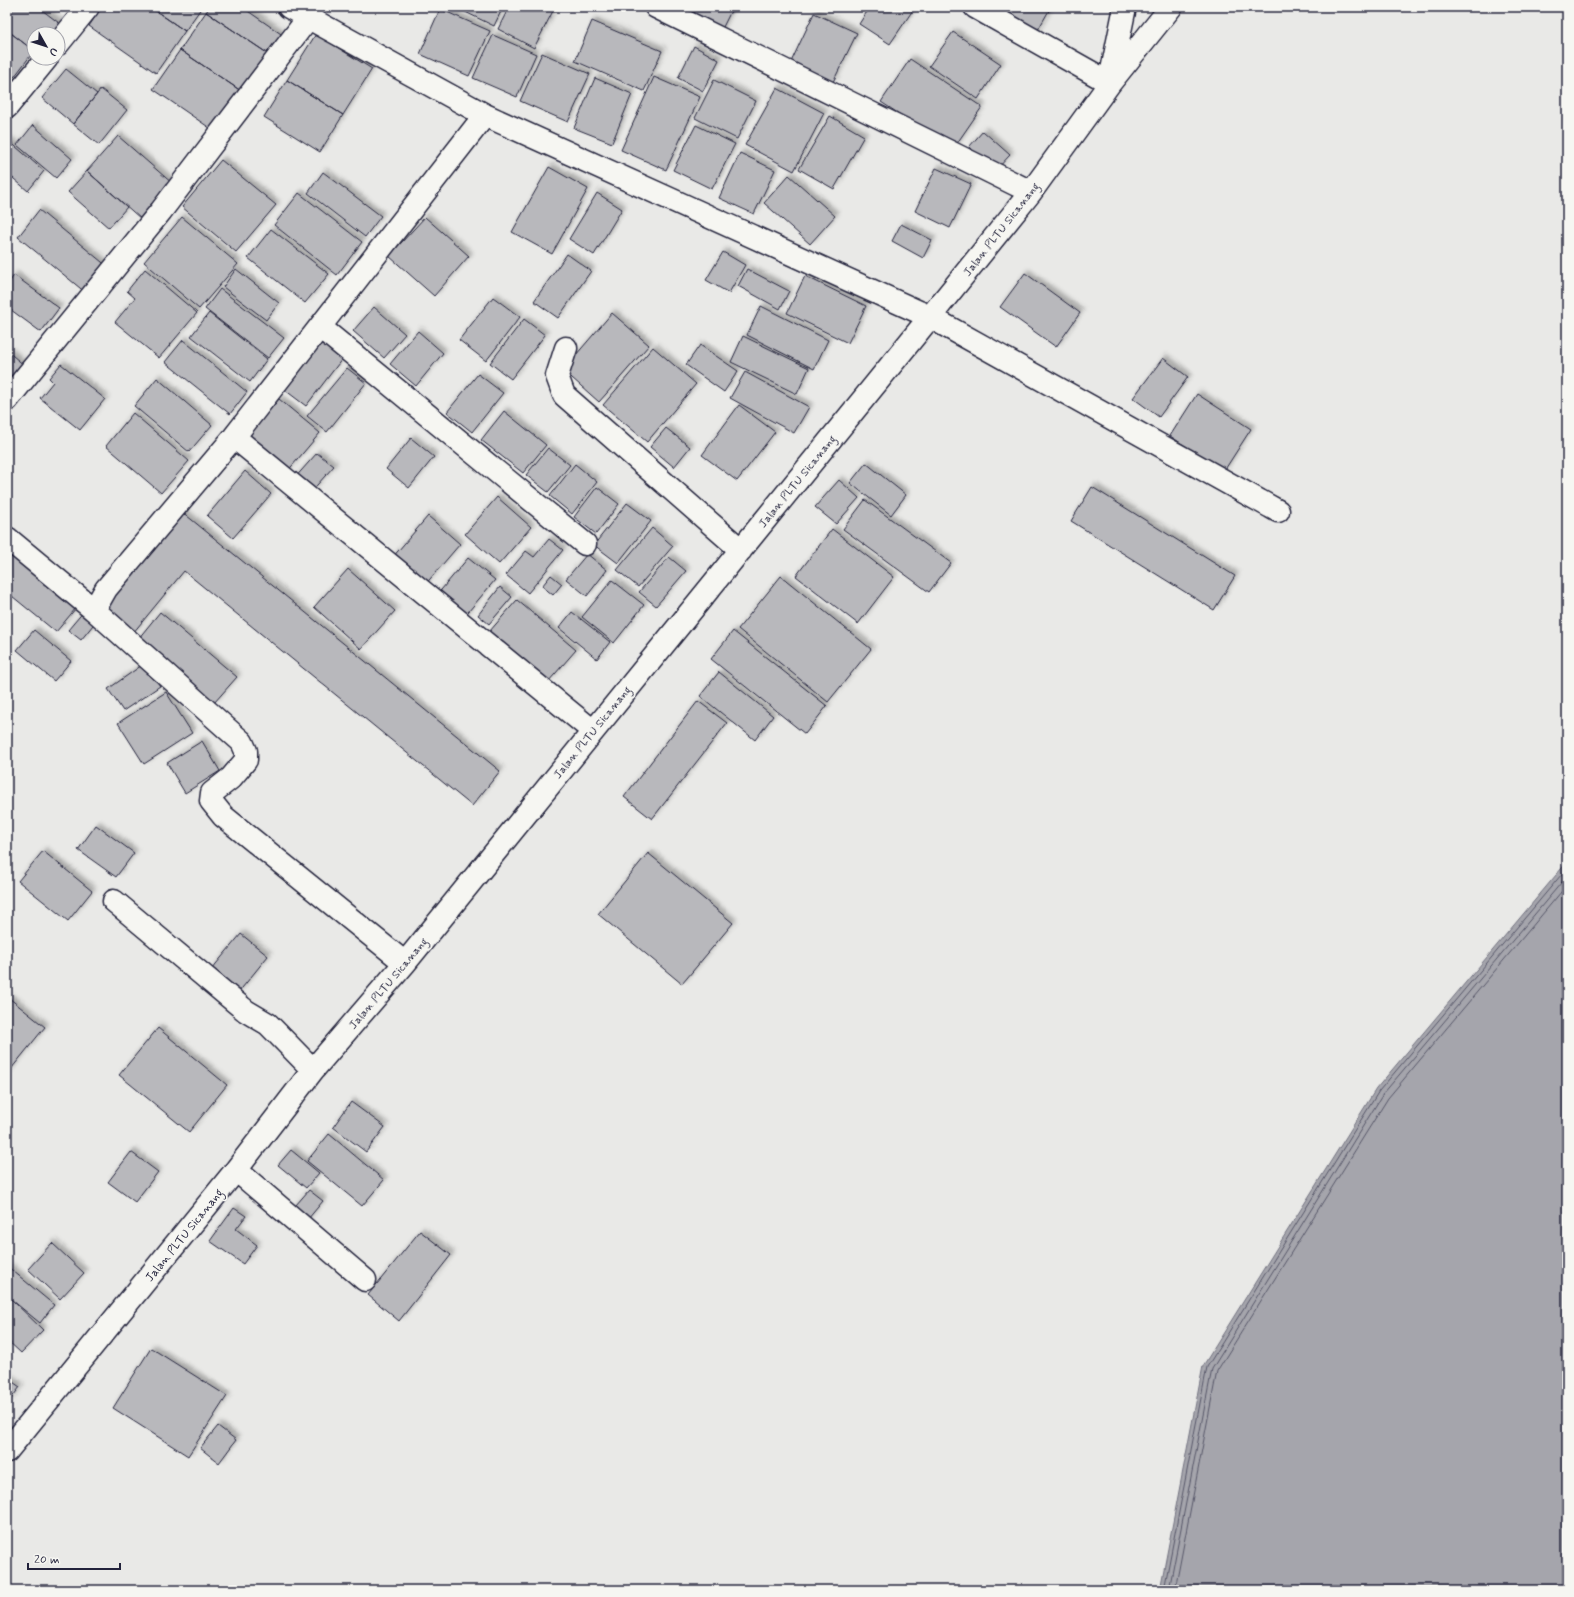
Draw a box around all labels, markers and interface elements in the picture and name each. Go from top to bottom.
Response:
north arrow [26,26,66,66]
text: U [45,44,61,59]
street label: Jalan PLTU Sicanang [960,179,1045,281]
street label: Jalan PLTU Sicanang [755,431,841,532]
street label: Jalan PLTU Sicanang [550,682,636,783]
street label: Jalan PLTU Sicanang [346,934,433,1034]
street label: Jalan PLTU Sicanang [142,1185,228,1286]
scale bar [28,1545,120,1571]
text: 20 m [34,1552,60,1568]

